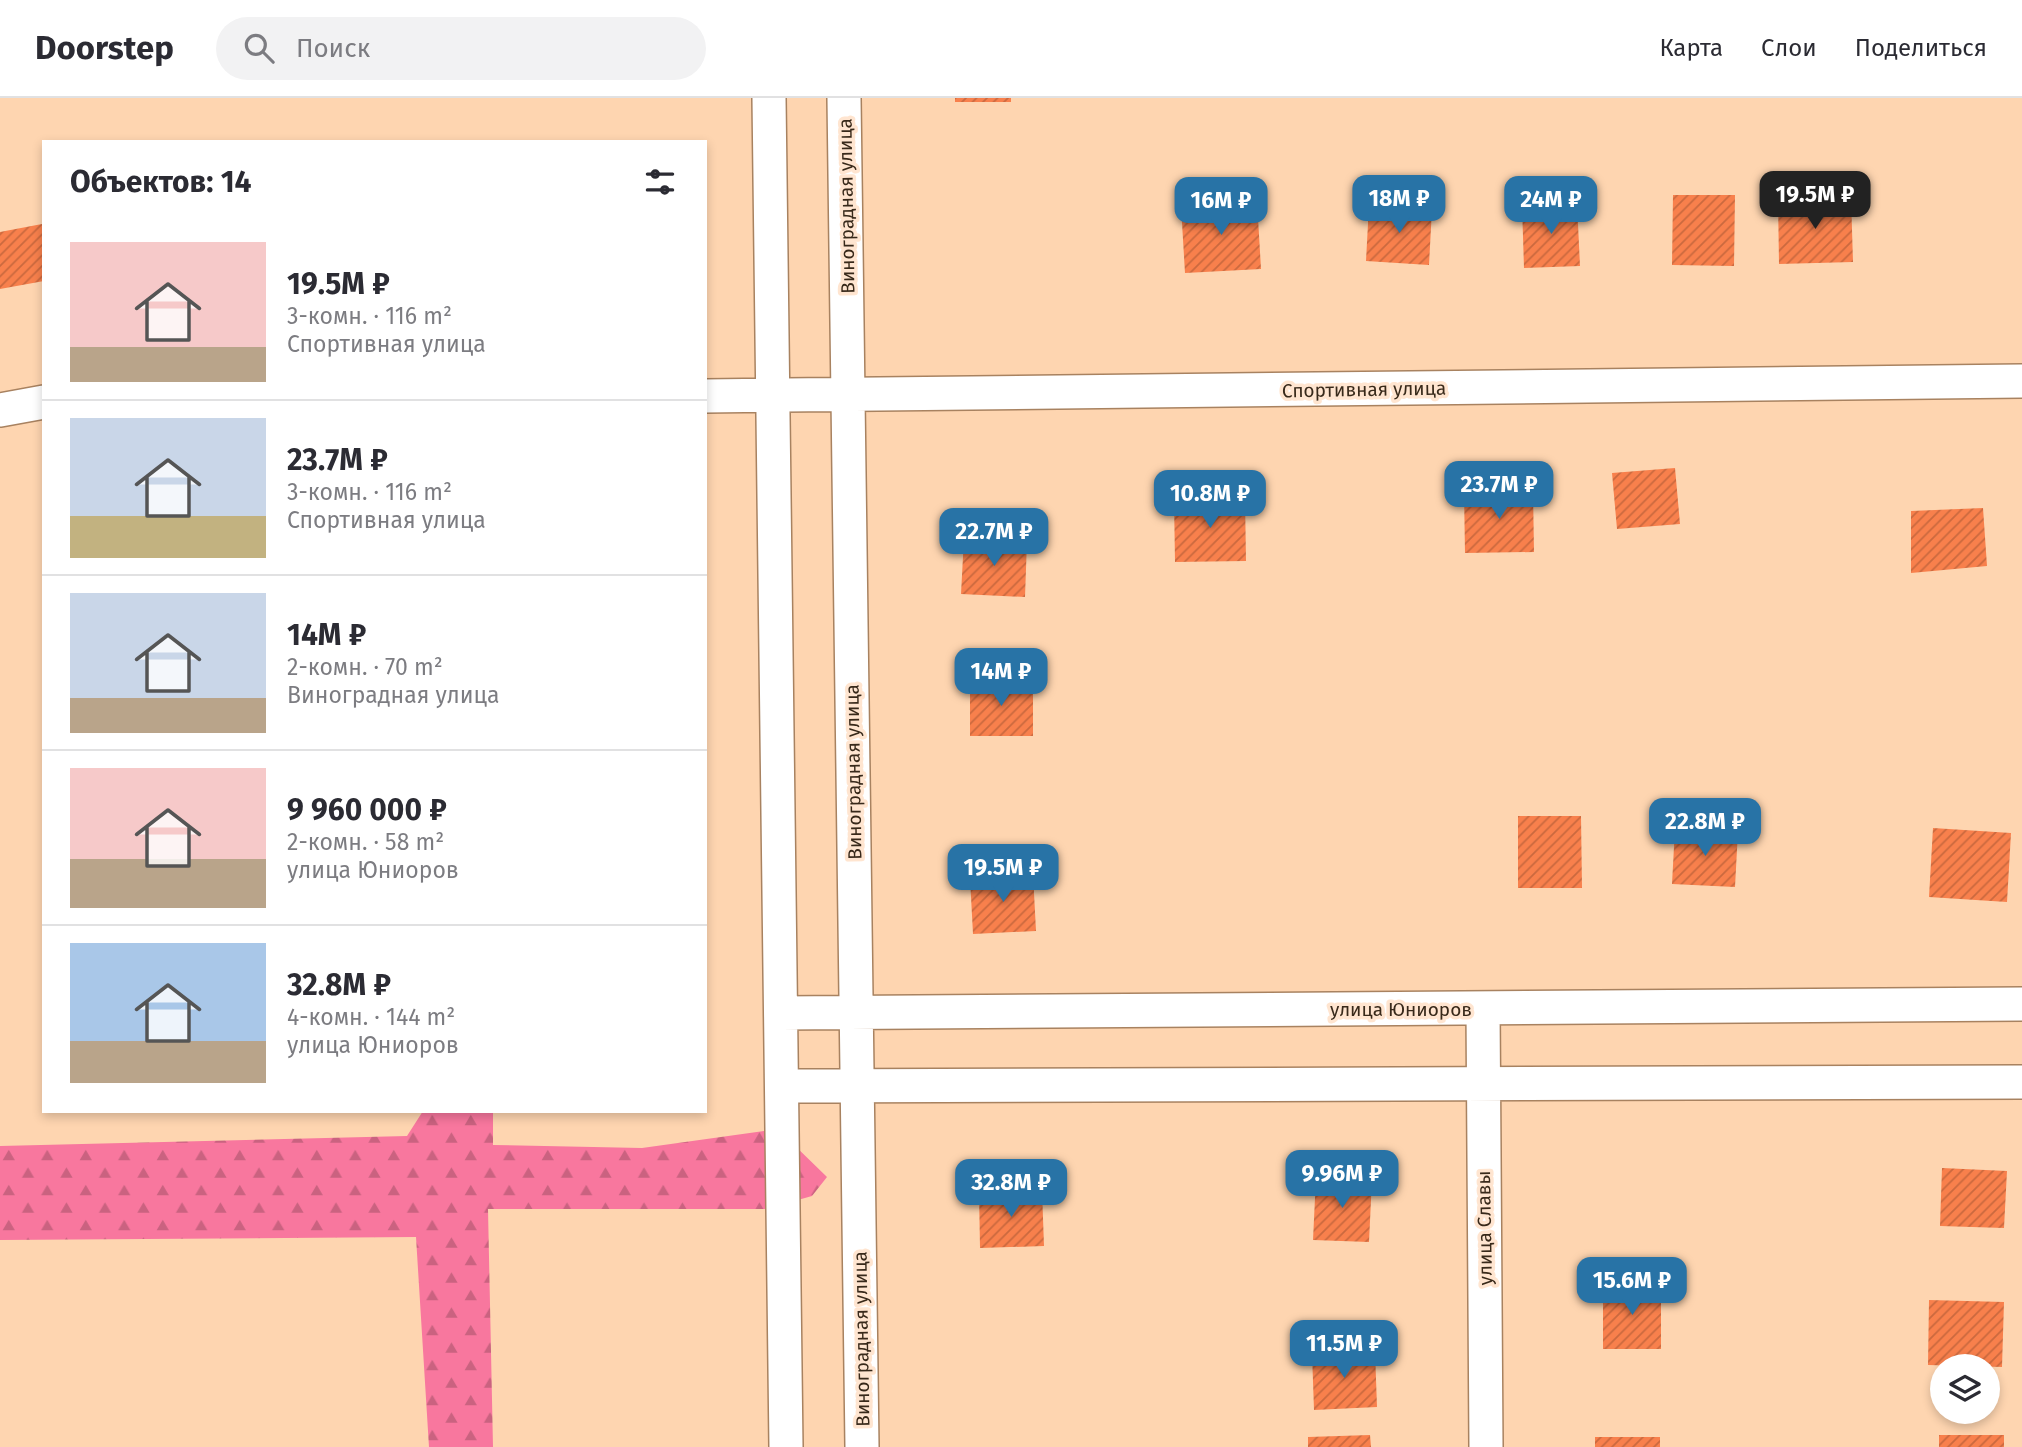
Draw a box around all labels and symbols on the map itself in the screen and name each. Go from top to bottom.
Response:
street label: Виноградная улица [833,118,860,294]
pin: 19.5M ₽ [1750,172,1880,231]
pin: 18M ₽ [1350,176,1448,235]
pin: 24M ₽ [1502,176,1600,236]
pin: 16M ₽ [1172,178,1270,237]
street label: Спортивная улица [1282,377,1446,402]
pin: 23.7M ₽ [1434,462,1564,521]
pin: 10.8M ₽ [1145,470,1275,530]
pin: 22.7M ₽ [929,508,1059,568]
pin: 14M ₽ [952,648,1050,708]
street label: Виноградная улица [840,684,867,860]
pin: 22.8M ₽ [1640,798,1770,858]
pin: 19.5M ₽ [938,844,1068,904]
street label: улица Юниоров [1330,998,1472,1021]
pin: 9.96M ₽ [1277,1150,1407,1210]
pin: 32.8M ₽ [946,1160,1076,1219]
street label: улица Славы [1472,1171,1497,1285]
street label: Виноградная улица [848,1251,875,1427]
pin: 15.6M ₽ [1567,1258,1697,1317]
pin: 11.5M ₽ [1279,1320,1409,1380]

